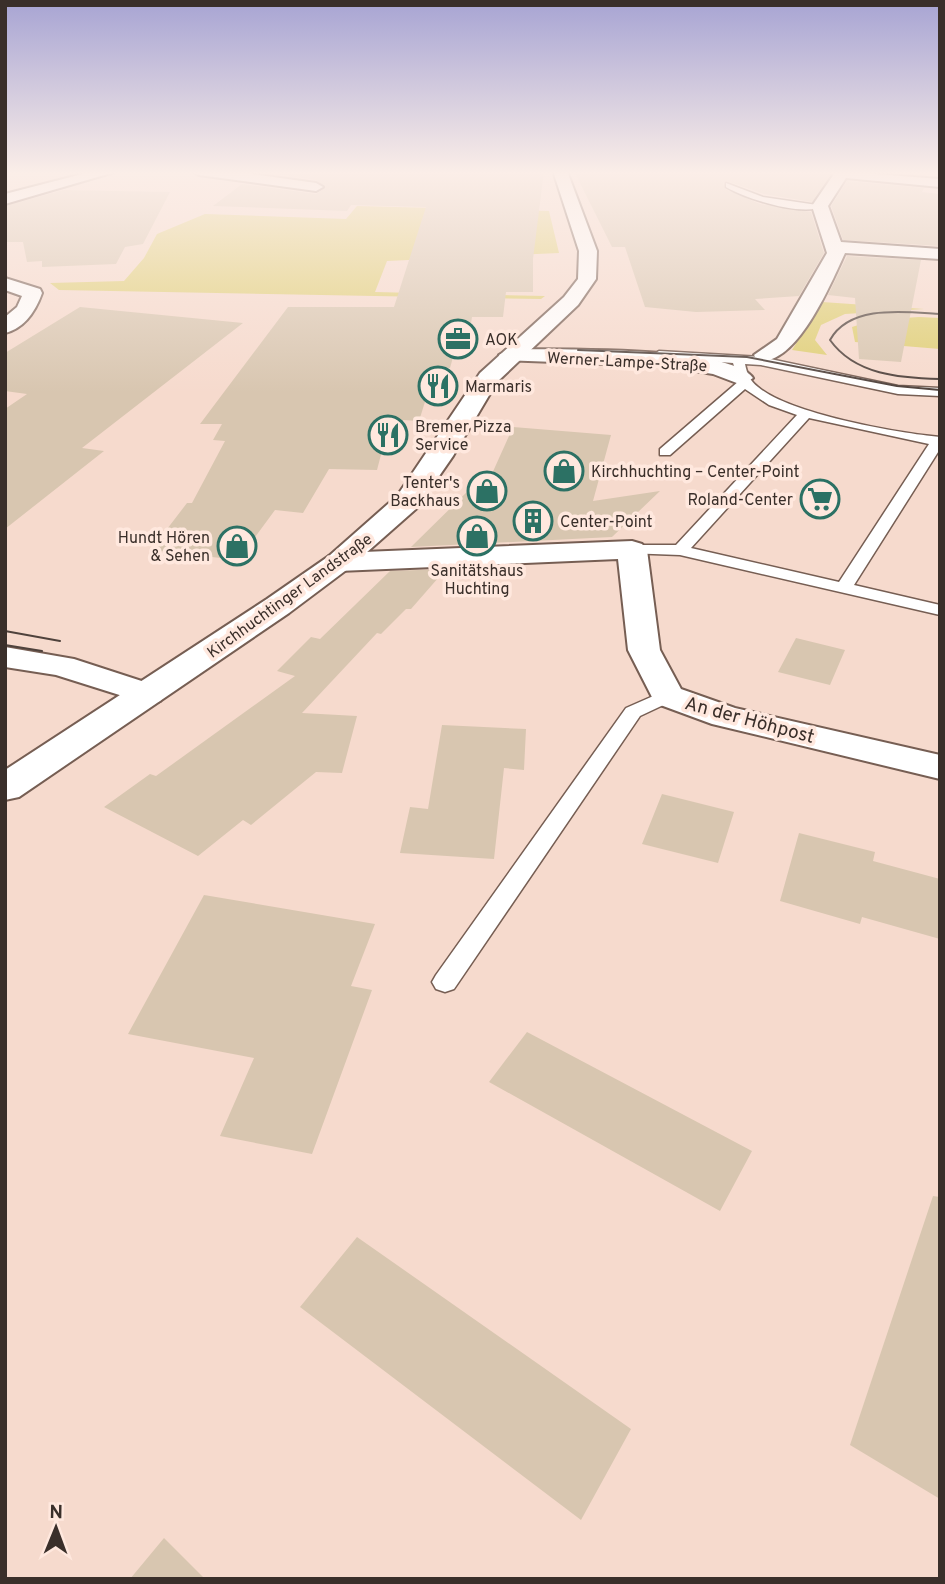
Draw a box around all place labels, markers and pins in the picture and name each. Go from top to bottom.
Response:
office icon: AOK [437,318,479,360]
place label: AOK [485,331,518,351]
restaurant icon: Marmaris [417,365,459,407]
place label: Marmaris [465,378,532,398]
restaurant icon: Bremer Pizza Service [367,414,409,456]
place label: Bremer Pizza Service [415,418,511,456]
shop icon: Kirchhuchting – Center-Point [543,450,585,492]
place label: Kirchhuchting – Center-Point [591,463,800,483]
shop icon: Tenter's Backhaus [466,470,508,512]
place label: Tenter's Backhaus [390,474,460,512]
supermarket icon: Roland-Center [799,478,841,520]
place label: Roland-Center [688,491,793,511]
building icon: Center-Point [512,500,554,542]
place label: Center-Point [560,513,653,533]
shop icon: Sanitätshaus Huchting [456,515,498,557]
shop icon: Hundt Hören & Sehen [216,525,258,567]
place label: Hundt Hören & Sehen [118,529,210,567]
place label: Sanitätshaus Huchting [430,562,524,600]

